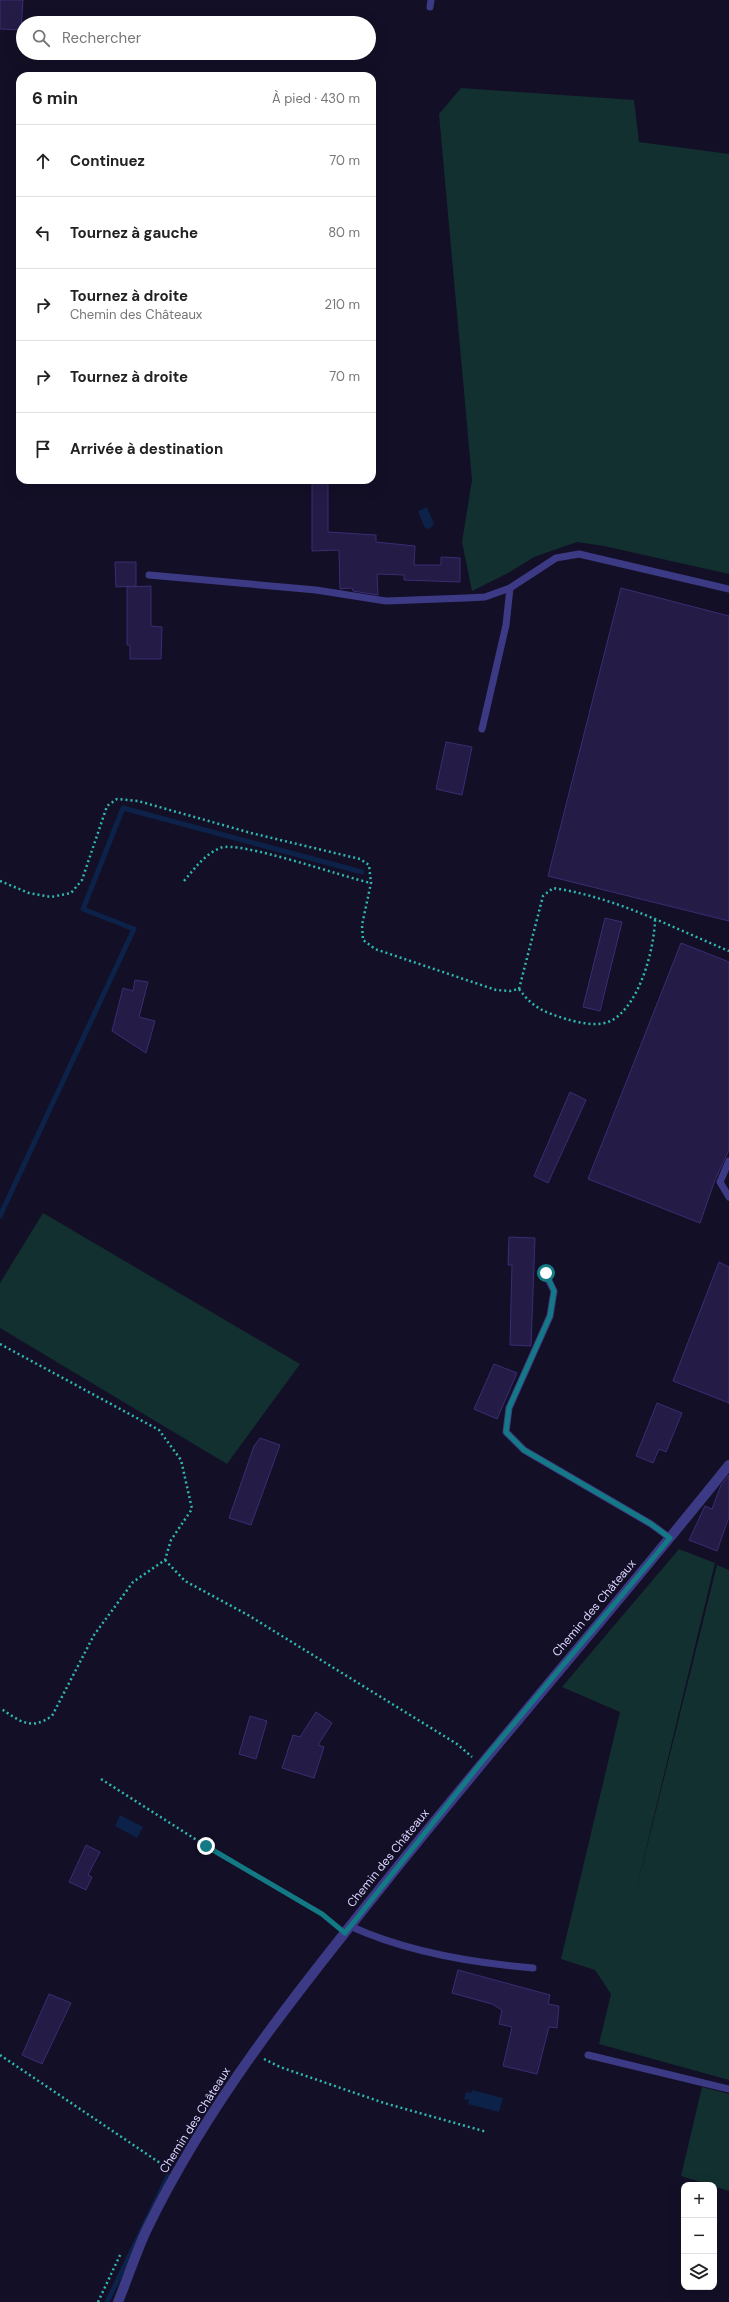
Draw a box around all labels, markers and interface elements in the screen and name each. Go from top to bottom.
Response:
search box [16,16,376,60]
icon: search [30,27,52,49]
text: Rechercher [62,28,141,48]
text: 6 min [32,87,78,109]
text: À pied · 430 m [272,90,360,107]
icon: ahead [32,150,54,172]
text: Continuez [70,151,145,171]
text: 70 m [329,152,360,169]
icon: left [32,222,54,244]
text: Tournez à gauche [70,223,198,243]
text: 80 m [328,224,360,241]
text: Tournez à droite [70,286,188,306]
icon: right [32,294,54,316]
text: 210 m [325,296,360,313]
text: Chemin des Châteaux [70,306,202,323]
icon: right [32,366,54,388]
text: Tournez à droite [70,367,188,387]
text: 70 m [329,368,360,385]
icon: arrive [32,438,54,460]
text: Arrivée à destination [70,439,223,459]
route start [537,1264,555,1282]
street label: Chemin des Châteaux [549,1556,639,1660]
street label: Chemin des Châteaux [343,1805,433,1910]
route end [197,1837,215,1855]
street label: Chemin des Châteaux [156,2064,234,2176]
map controls [681,2182,717,2290]
button: + [681,2182,717,2218]
button: − [681,2218,717,2254]
button: layers [681,2254,717,2290]

